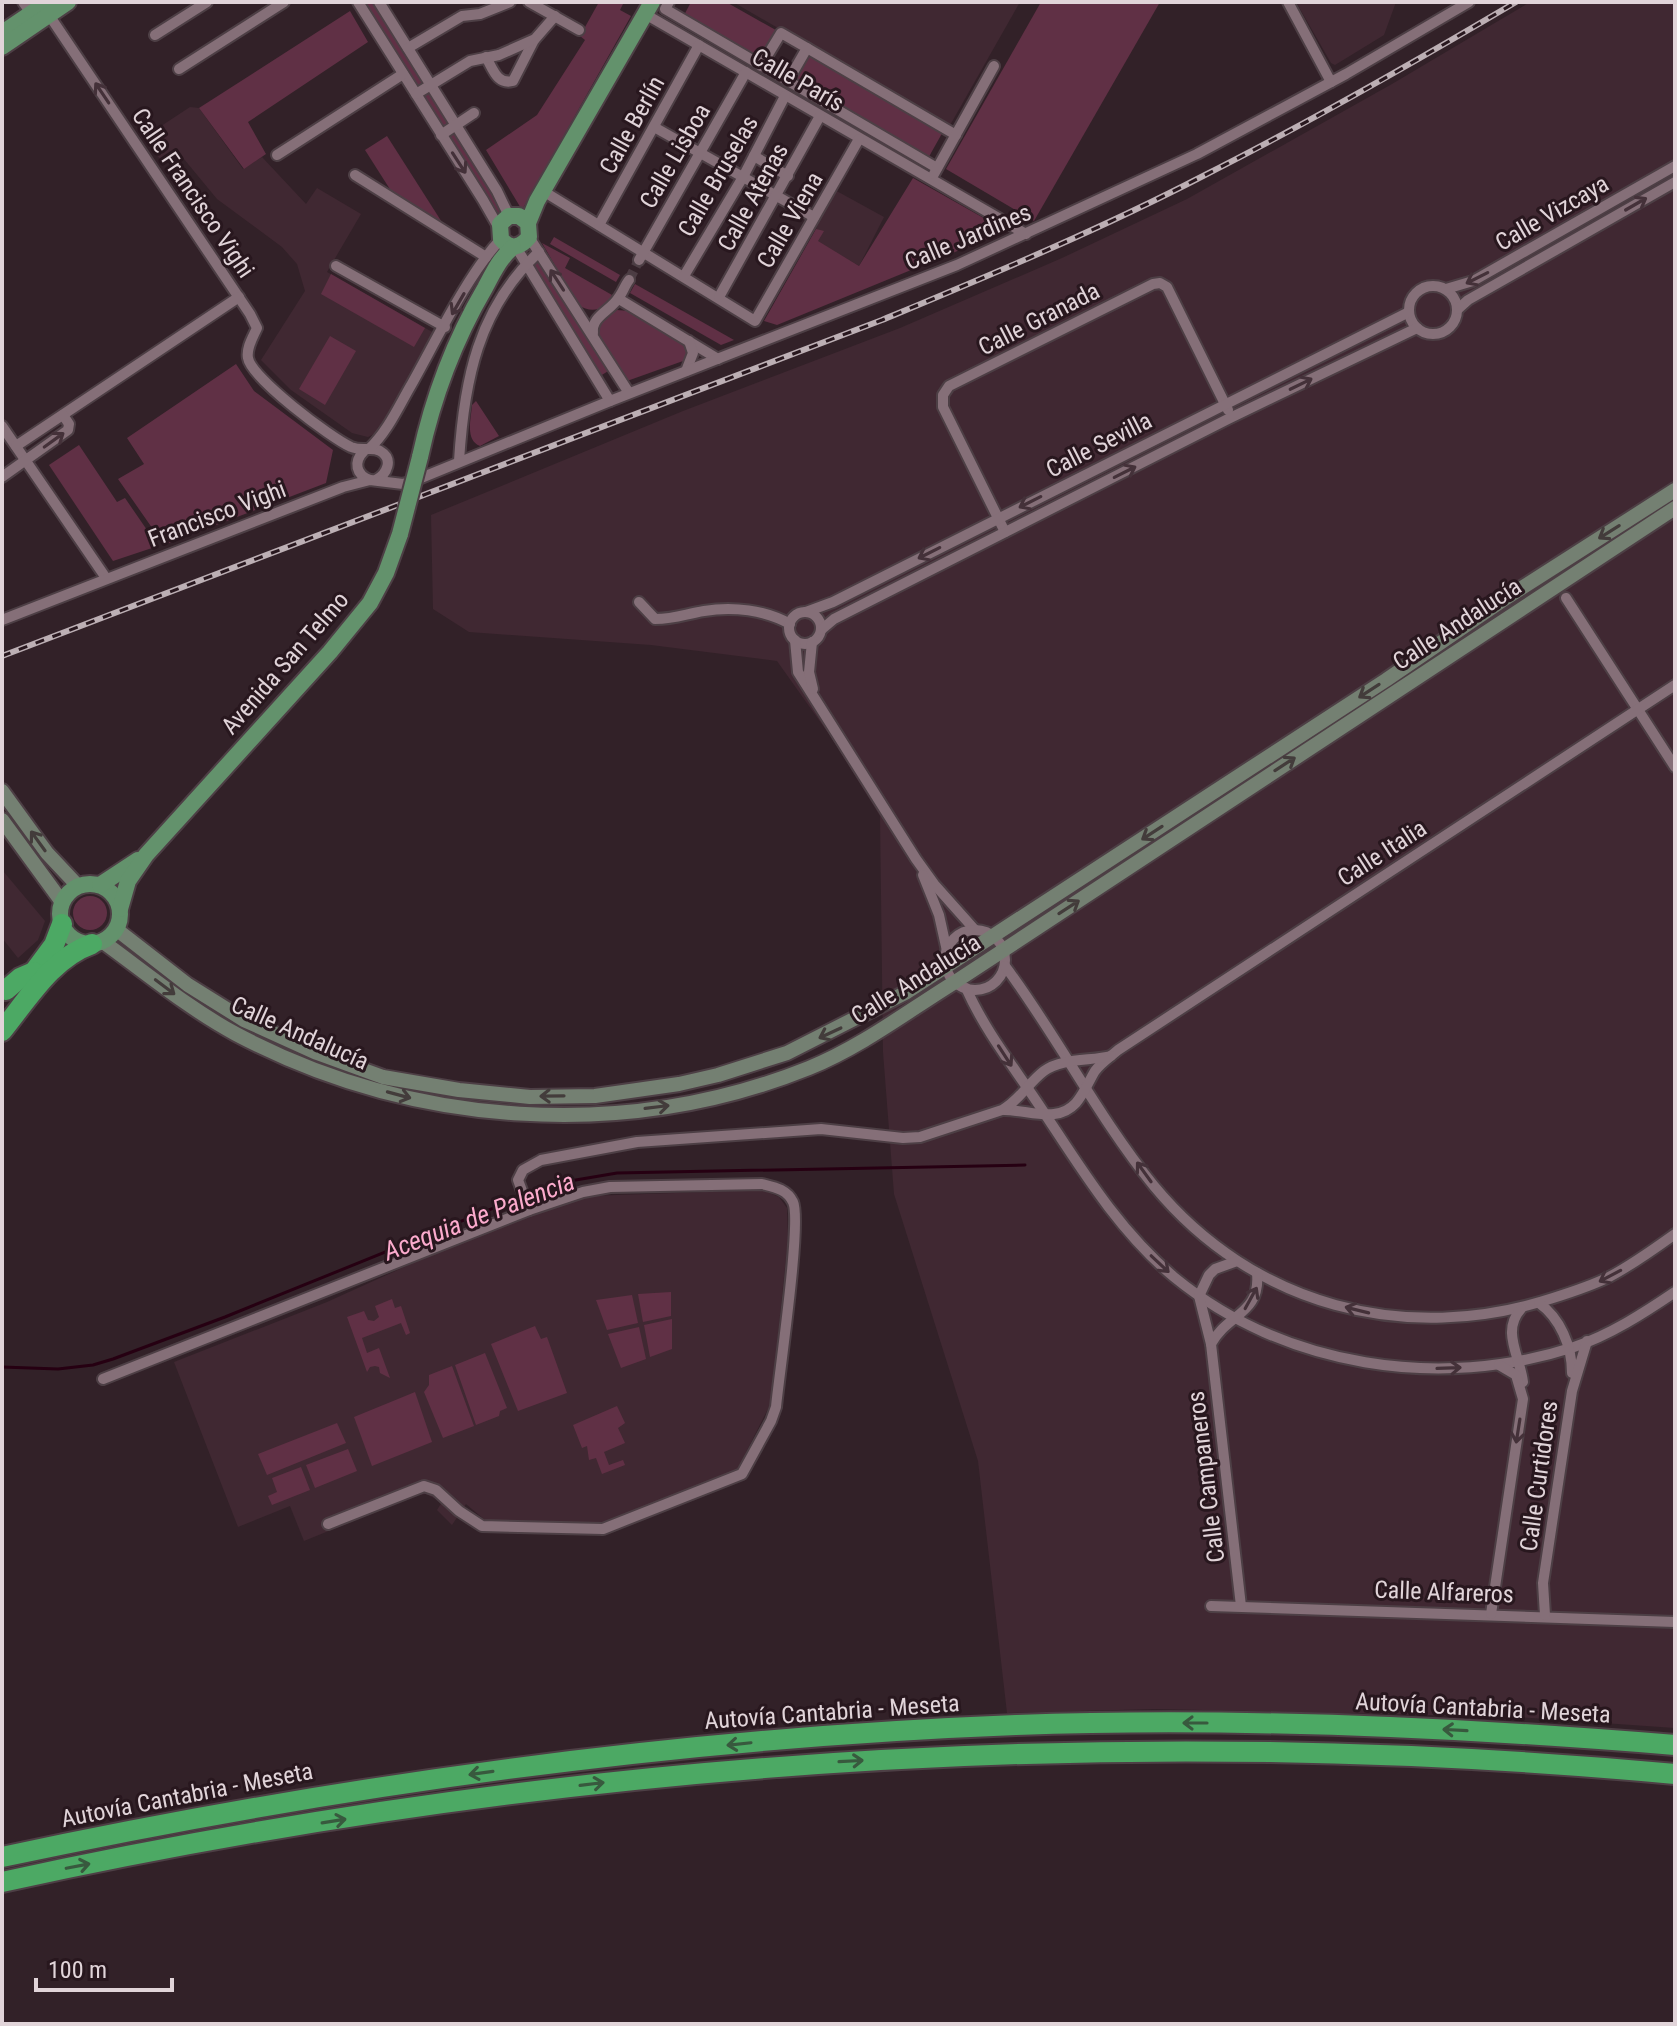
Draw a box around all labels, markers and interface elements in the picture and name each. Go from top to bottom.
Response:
street label: Calle París [747,43,849,117]
street label: Calle Berlín [594,71,670,179]
one-way arrow [94,83,110,105]
street label: Calle Lisboa [634,99,716,213]
street label: Calle Francisco Vighi [126,103,260,283]
street label: Calle Bruselas [672,111,764,241]
street label: Calle Atenas [712,138,794,256]
one-way arrow [451,151,467,173]
street label: Calle Viena [751,167,829,273]
street label: Calle Vizcaya [1490,169,1614,257]
one-way arrow [1624,196,1647,212]
street label: Calle Jardines [901,198,1035,276]
one-way arrow [549,269,565,292]
one-way arrow [1465,271,1489,286]
street label: Calle Granada [974,277,1104,361]
one-way arrow [450,292,466,315]
one-way arrow [1289,376,1313,391]
street label: Calle Sevilla [1042,406,1156,484]
one-way arrow [43,432,64,449]
one-way arrow [1113,463,1137,479]
street label: Francisco Vighi [144,475,290,553]
one-way arrow [1019,495,1043,510]
one-way arrow [1599,524,1621,540]
one-way arrow [918,546,942,561]
street label: Calle Andalucía [1388,572,1526,676]
street label: Avenida San Telmo [216,586,354,740]
one-way arrow [1359,683,1381,700]
one-way arrow [1274,755,1296,772]
street label: Calle Italia [1332,814,1432,892]
one-way arrow [1141,825,1163,842]
one-way arrow [30,830,46,852]
one-way arrow [1057,899,1079,916]
street label: Calle Andalucía [846,928,986,1030]
one-way arrow [154,979,175,996]
street label: Calle Andalucía [227,990,373,1076]
one-way arrow [818,1026,842,1041]
one-way arrow [997,1044,1014,1066]
one-way arrow [539,1088,566,1104]
one-way arrow [386,1089,412,1104]
one-way arrow [643,1100,670,1115]
one-way arrow [1136,1161,1153,1183]
water label: Acequia de Palencia [378,1166,579,1267]
one-way arrow [1150,1254,1170,1273]
one-way arrow [1598,1269,1622,1285]
one-way arrow [1244,1287,1260,1310]
one-way arrow [1345,1301,1371,1316]
one-way arrow [1435,1360,1462,1376]
street label: Calle Campaneros [1182,1390,1230,1564]
street label: Calle Curtidores [1515,1399,1563,1553]
one-way arrow [1510,1418,1525,1443]
street label: Calle Alfareros [1374,1576,1514,1608]
street label: Autovía Cantabria - Meseta [1355,1687,1611,1729]
street label: Autovía Cantabria - Meseta [704,1689,960,1735]
one-way arrow [1182,1715,1209,1731]
one-way arrow [1442,1722,1468,1737]
one-way arrow [726,1736,753,1751]
one-way arrow [837,1753,864,1768]
street label: Autovía Cantabria - Meseta [59,1757,315,1833]
one-way arrow [469,1766,494,1781]
one-way arrow [578,1777,605,1792]
one-way arrow [321,1812,346,1827]
one-way arrow [65,1857,91,1872]
scale bar [36,1942,172,1992]
text: 100 m [48,1956,107,1984]

